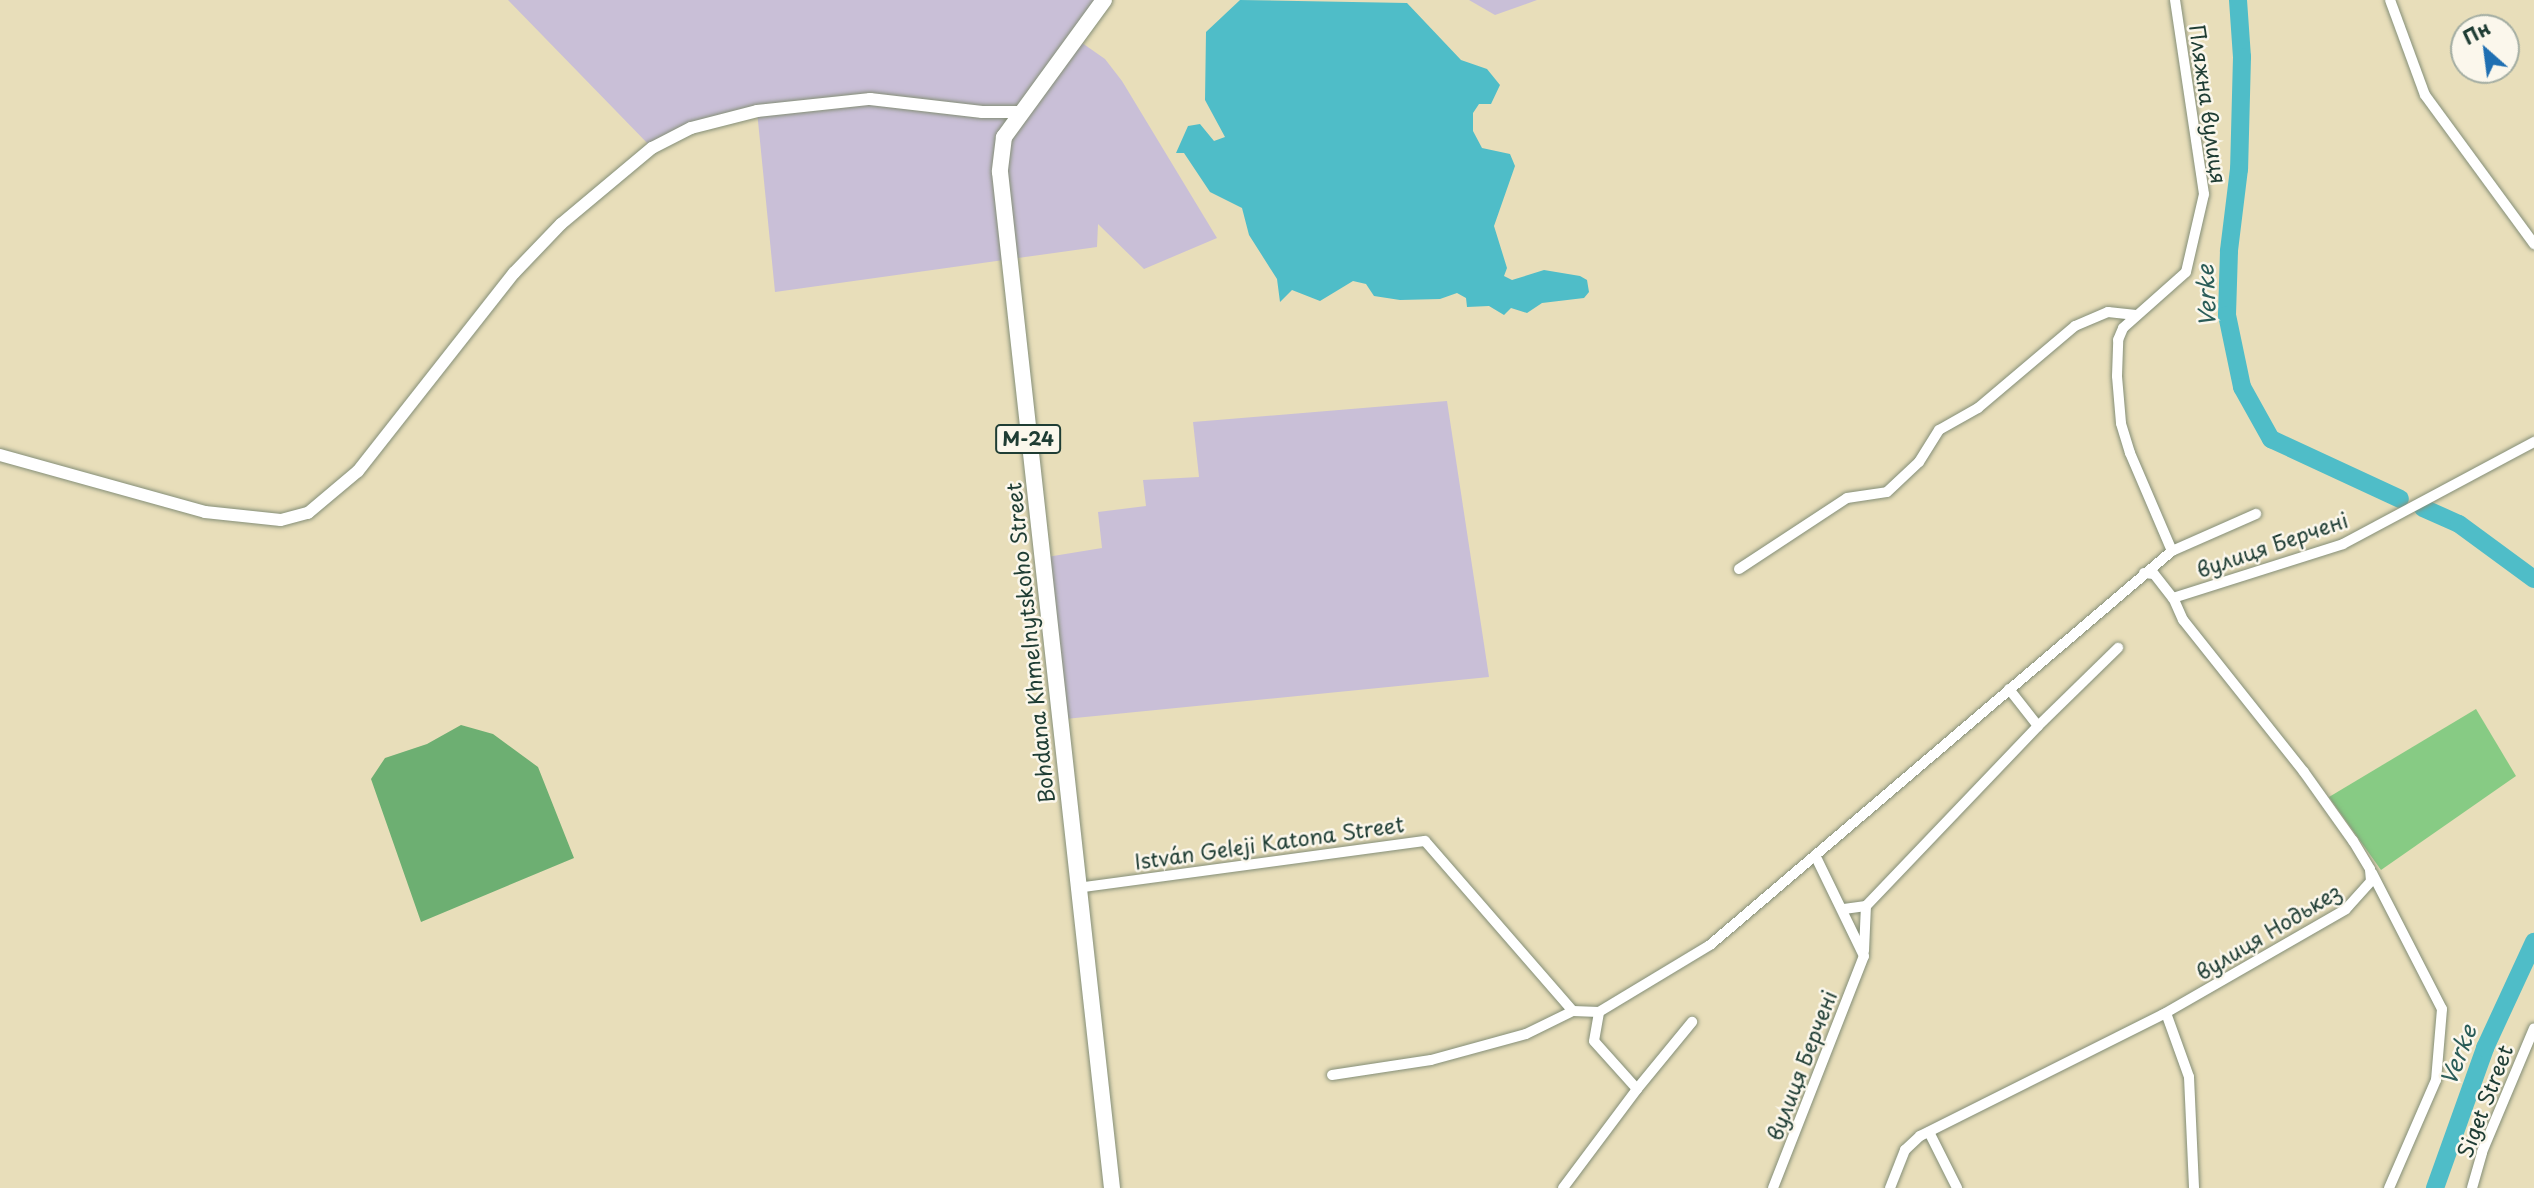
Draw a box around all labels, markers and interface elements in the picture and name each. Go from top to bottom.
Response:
text: Пн [2457,13,2495,51]
north arrow [2450,14,2520,84]
street label: Пляжна вулиця [2185,22,2233,186]
water label: Verke [2191,264,2221,328]
road number: М-24 [995,424,1061,454]
street label: Bohdana Khmelnytskoho Street [1000,482,1058,804]
street label: вулиця Берчені [2193,506,2351,582]
street label: István Geleji Katona Street [1132,811,1406,873]
street label: вулиця Нодькез [2191,878,2345,984]
street label: вулиця Берчені [1761,986,1841,1144]
water label: Verke [2434,1021,2482,1089]
street label: Siget Street [2451,1040,2517,1162]

